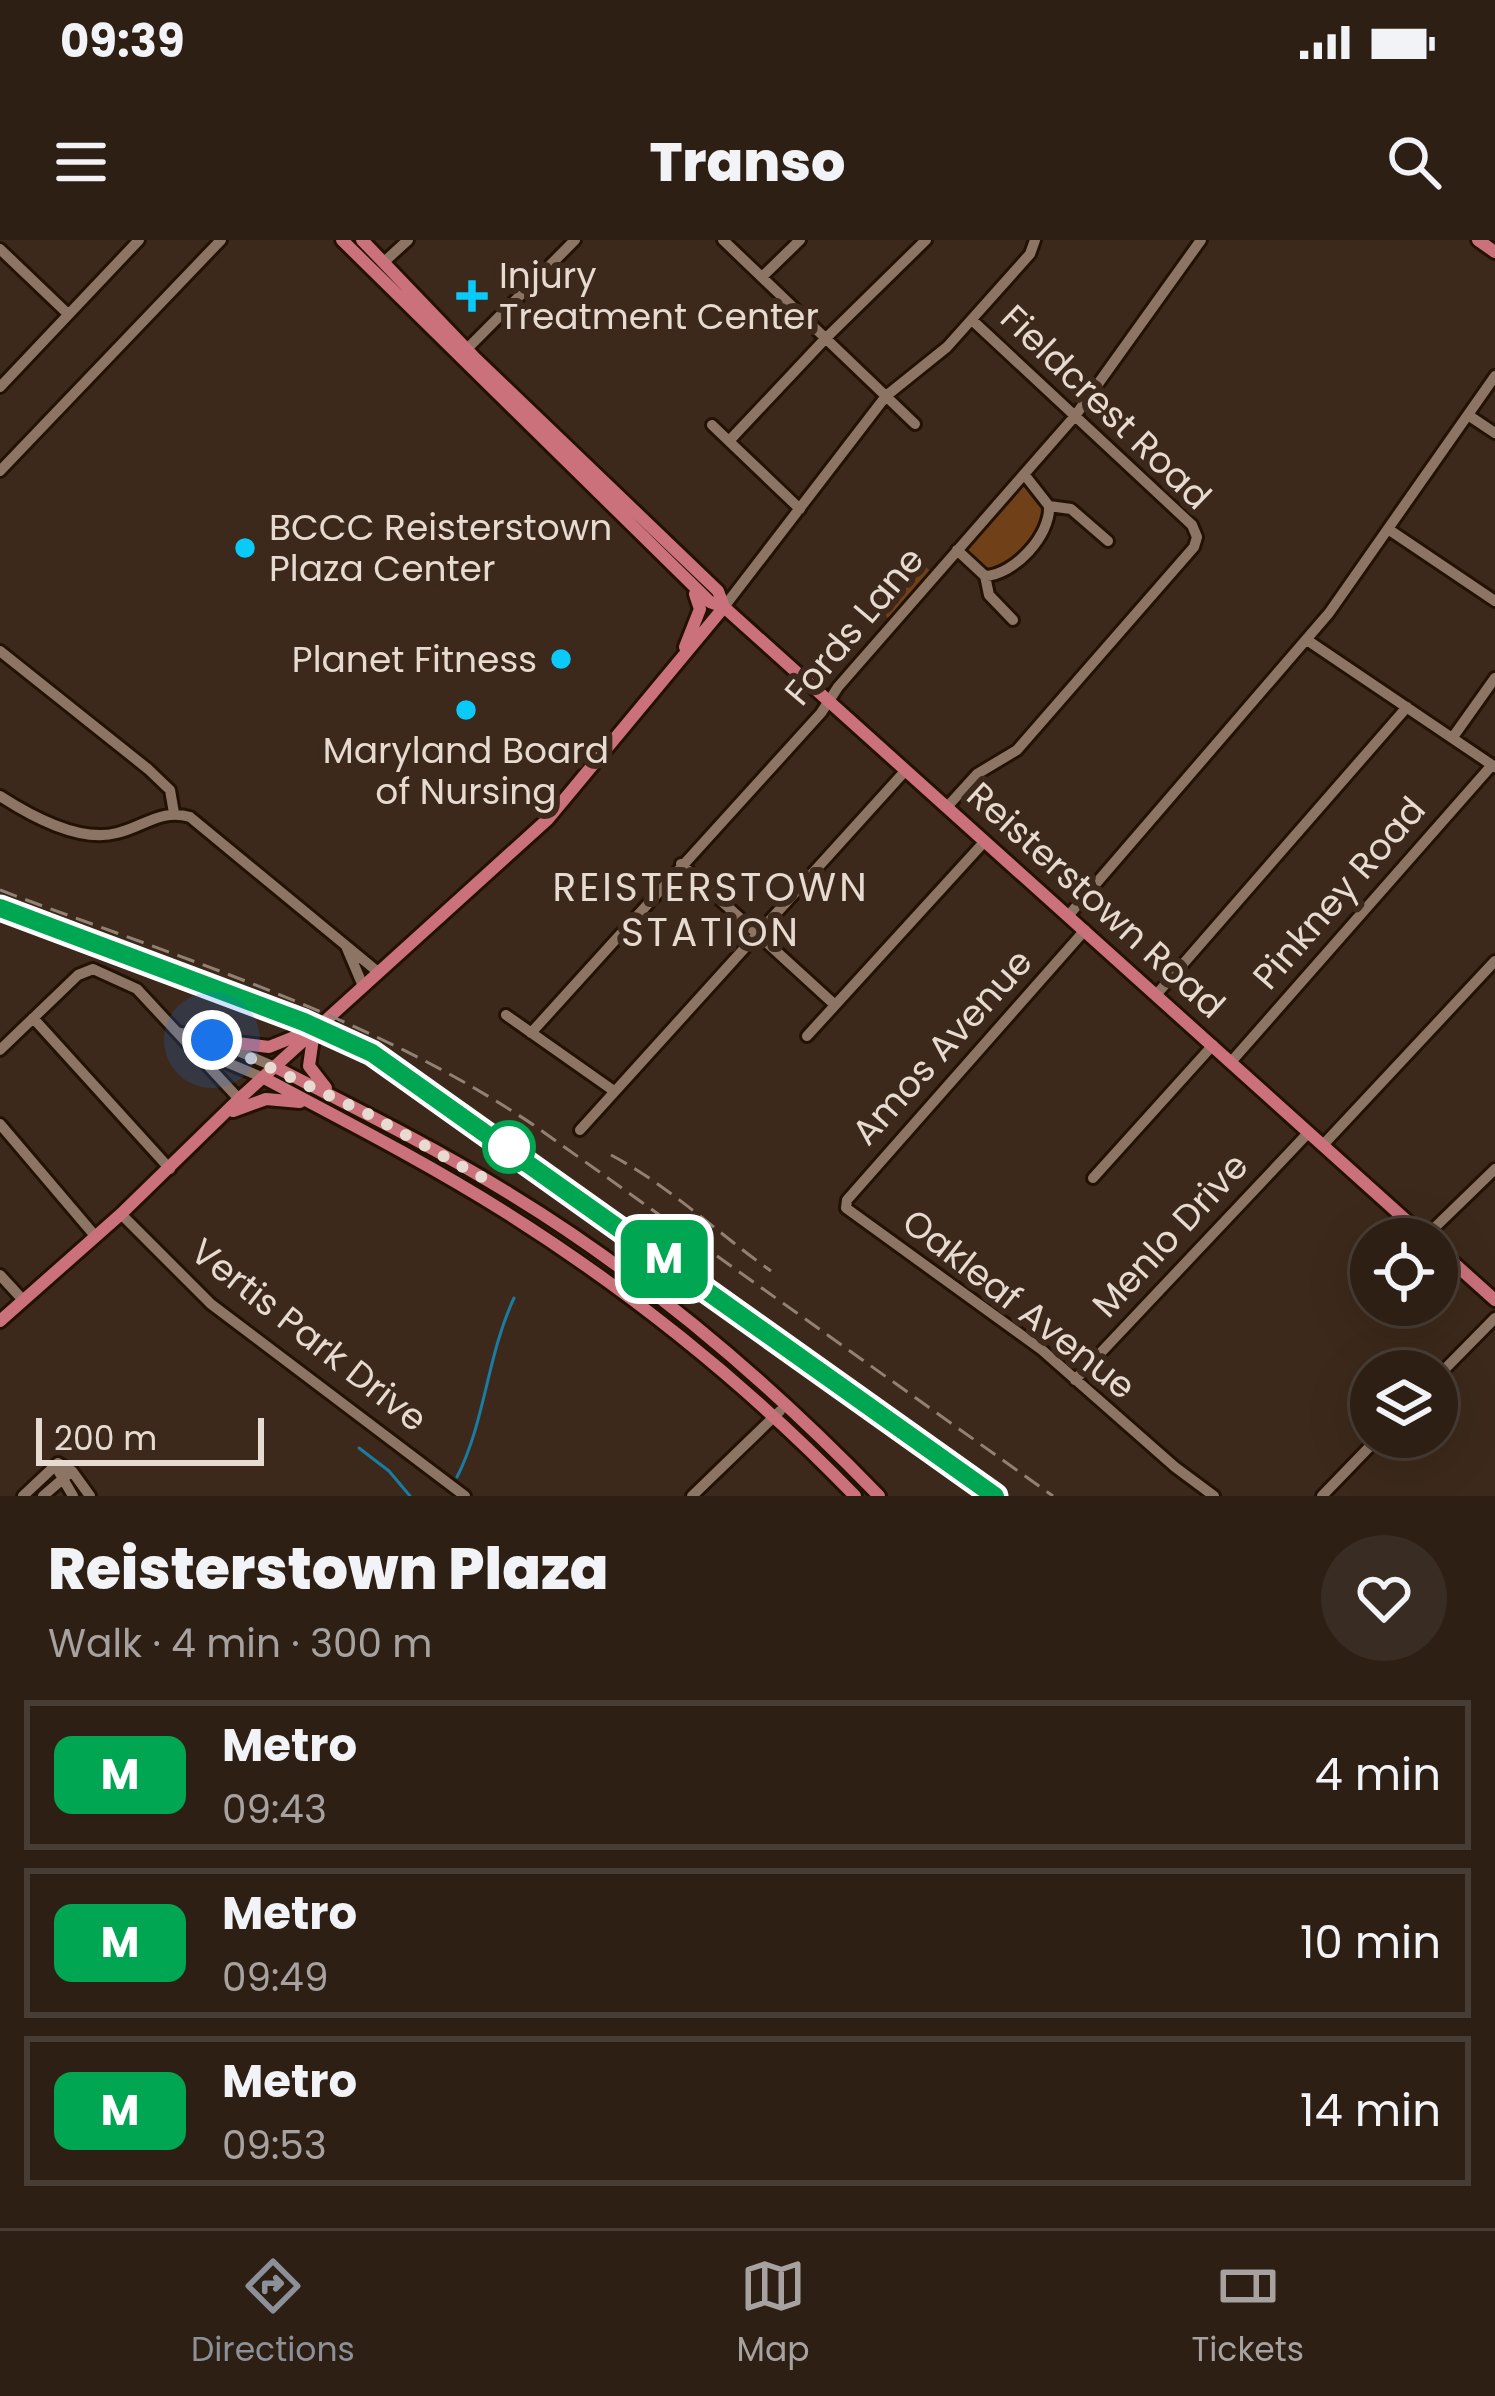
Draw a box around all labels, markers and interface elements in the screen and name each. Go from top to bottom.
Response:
text: 09:39 [60,10,185,73]
text: Transo [650,124,845,200]
icon: menu [48,129,114,195]
icon: search [1381,129,1447,195]
place label: Injury Treatment Center [499,250,819,342]
marker: Injury Treatment Center [456,280,488,312]
street label: Fieldcrest Road [989,293,1223,521]
place label: BCCC Reisterstown Plaza Center [269,502,612,594]
marker: BCCC Reisterstown Plaza Center [232,535,258,561]
street label: Fords Lane [773,536,935,716]
place label: Planet Fitness [292,634,537,685]
marker: Planet Fitness [548,646,574,672]
marker: Maryland Board of Nursing [453,697,479,723]
place label: Maryland Board of Nursing [323,725,609,817]
street label: Reisterstown Road [956,770,1236,1030]
street label: Pinkney Road [1241,786,1437,1000]
district label: REISTERSTOWN STATION [552,860,870,960]
street label: Amos Avenue [840,938,1044,1156]
your location [182,1010,242,1070]
unlabelled marker [484,1122,534,1172]
street label: Menlo Drive [1080,1142,1260,1328]
street label: Oakleaf Avenue [892,1197,1146,1411]
map controls [1350,1218,1458,1458]
button: locate [1350,1218,1458,1326]
line badge: M [625,1220,703,1298]
street label: Vertis Park Drive [180,1226,438,1444]
text: M [645,1229,683,1288]
button: layers [1350,1350,1458,1458]
scale bar [36,1412,264,1465]
text: 200 m [54,1415,157,1462]
text: Reisterstown Plaza [48,1529,609,1609]
button: heart [1321,1535,1447,1661]
text: Walk · 4 min · 300 m [48,1616,433,1671]
text: Metro [222,1714,357,1777]
text: 4 min [1314,1743,1441,1806]
text: M [101,1745,139,1804]
text: 09:43 [222,1782,327,1837]
text: Metro [222,1882,357,1945]
text: 10 min [1300,1911,1441,1974]
text: M [101,1913,139,1972]
text: 09:49 [222,1950,328,2005]
text: Metro [222,2050,357,2113]
text: 14 min [1300,2079,1441,2142]
text: M [101,2081,139,2140]
text: 09:53 [222,2118,327,2173]
tab: Directions [191,2253,355,2375]
tab: Map [737,2253,810,2375]
tab: Tickets [1191,2253,1304,2375]

